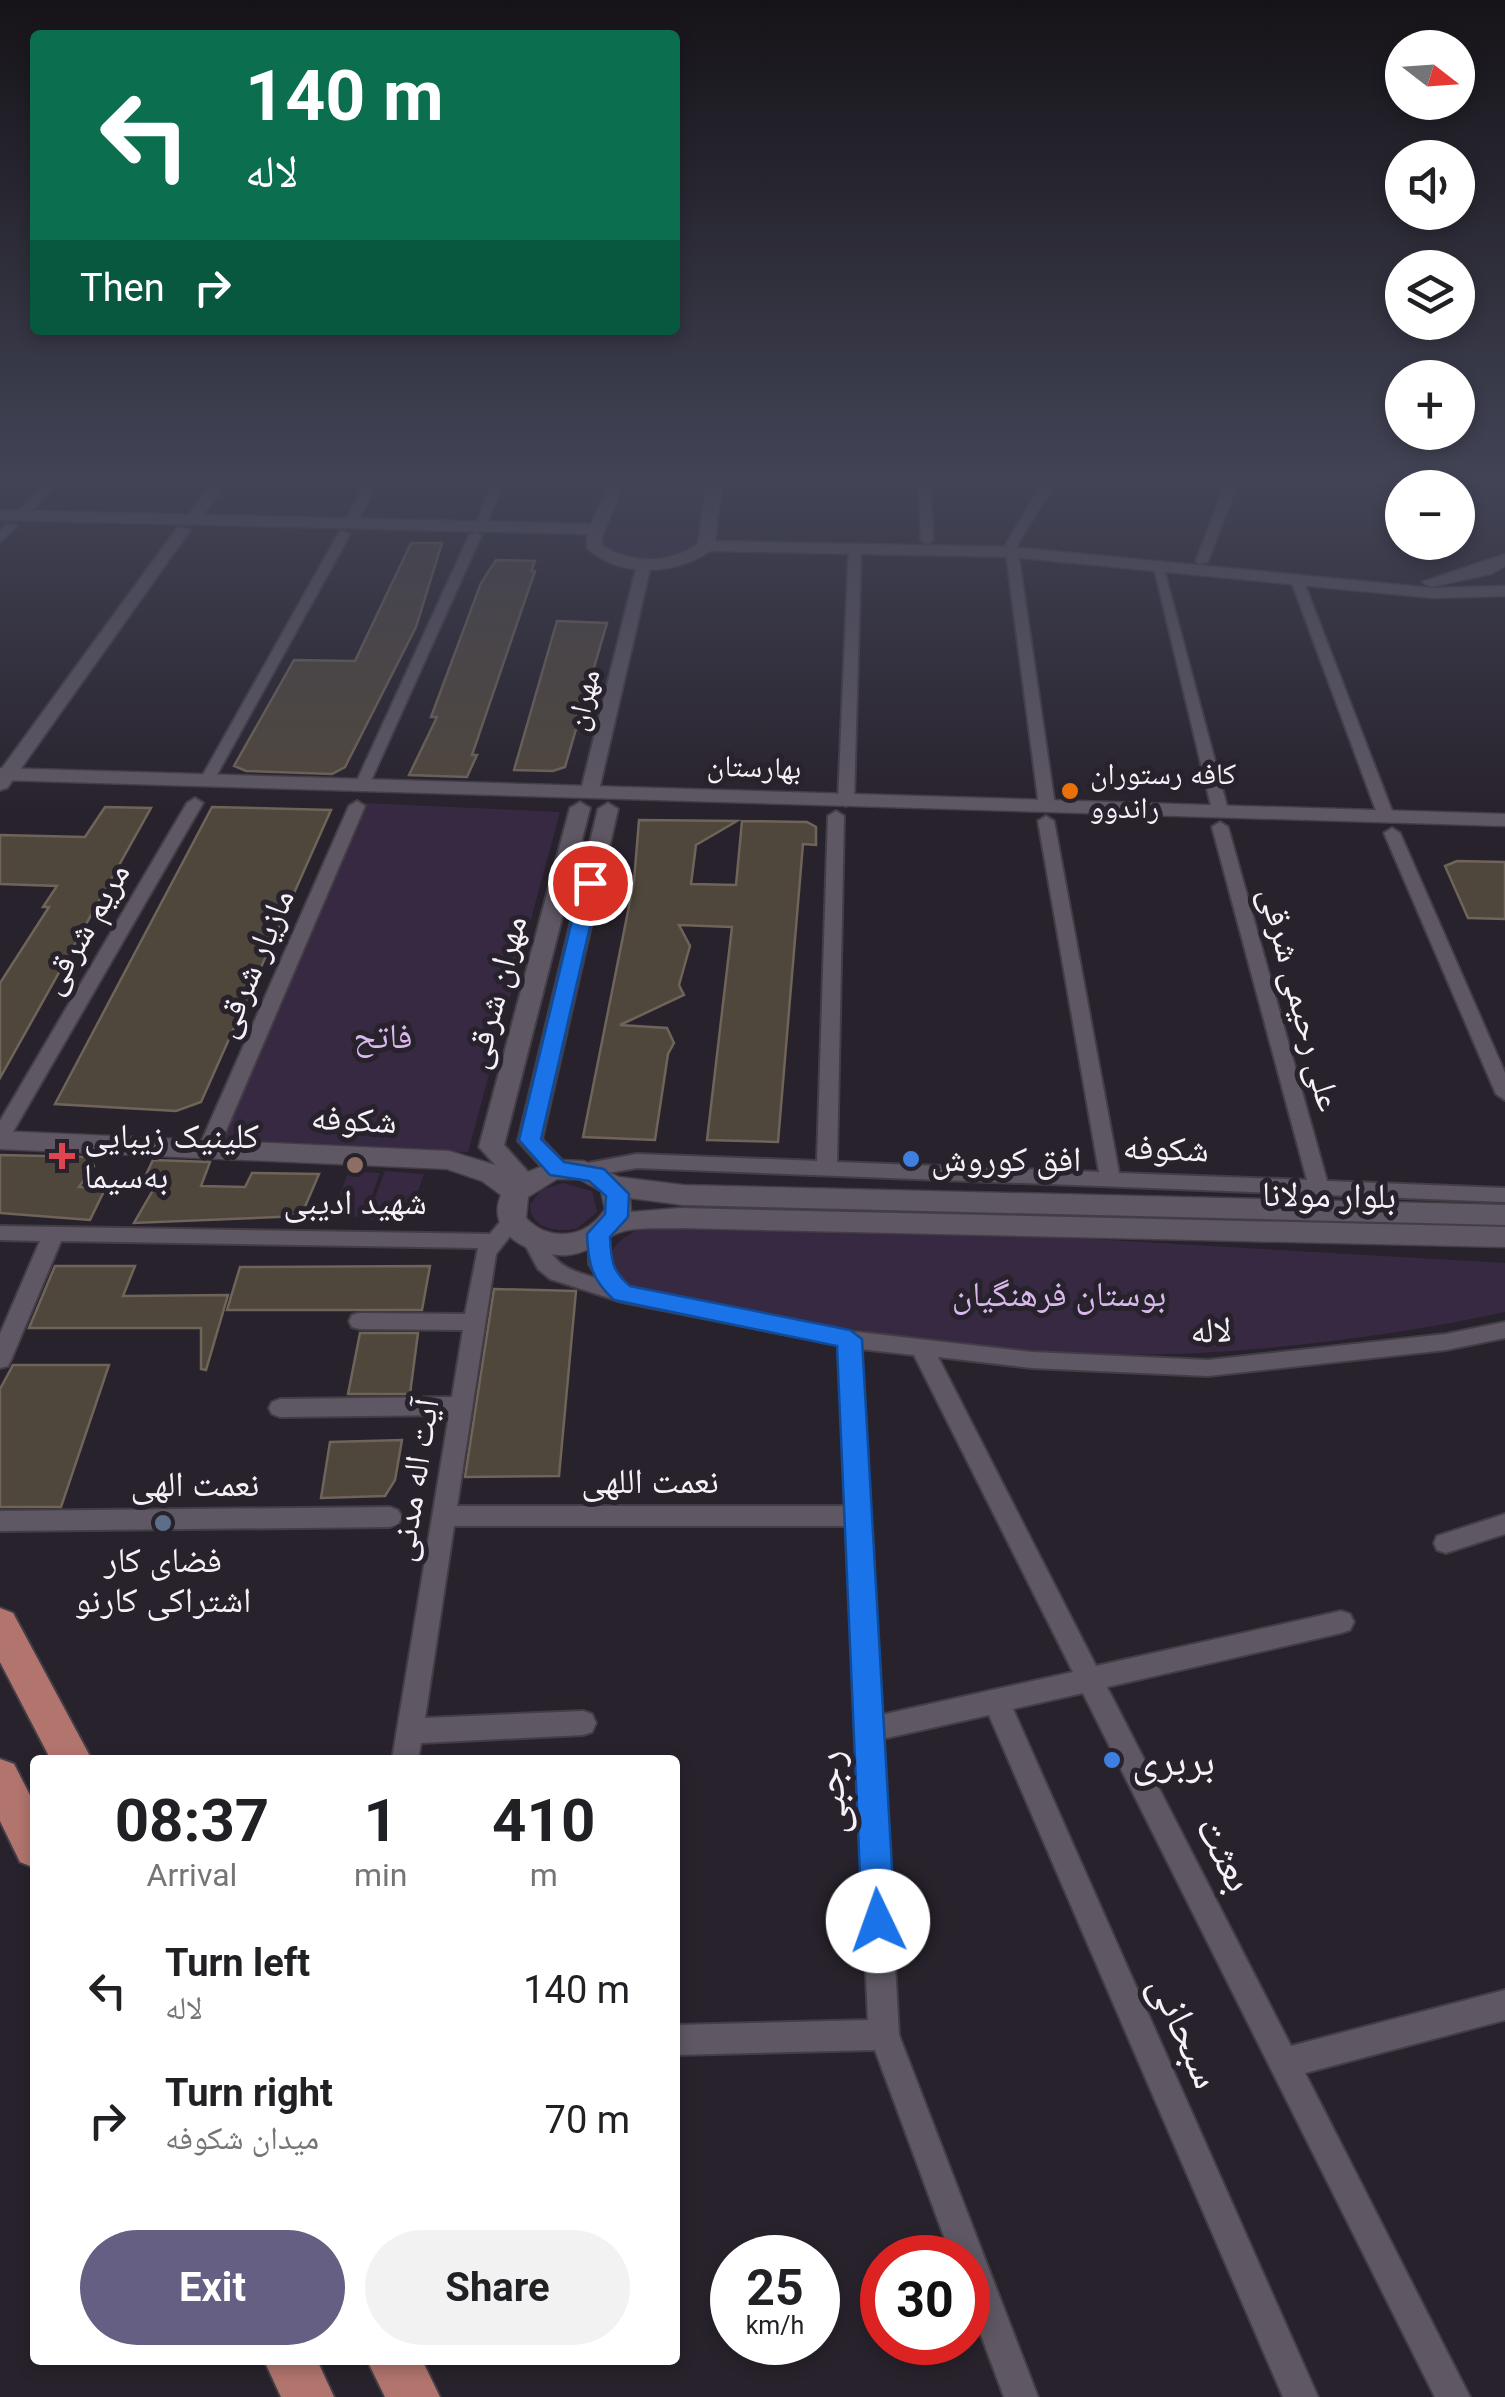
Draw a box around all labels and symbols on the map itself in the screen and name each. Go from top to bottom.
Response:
north arrow [1385,30,1475,120]
street label: مهران [558,666,608,734]
street label: بهارستان [706,747,802,787]
place label: کافه رستوران راندوو [1090,756,1236,825]
marker: کافه رستوران راندوو [1059,780,1081,802]
pin [548,841,633,926]
street label: مریم شرقی [30,855,140,1002]
street label: مازیار شرقی [204,883,303,1044]
street label: علی رحیمی شرقی [1251,883,1350,1116]
street label: مهران شرقی [455,911,536,1073]
park label: فاتح [354,1016,412,1058]
street label: شکوفه [310,1097,398,1142]
place label: کلینیک زیبایی به‌سیما [84,1116,259,1197]
street label: شکوفه [1122,1127,1210,1170]
place label: افق کوروش [931,1139,1081,1180]
marker: کلینیک زیبایی به‌سیما [49,1143,75,1169]
marker: افق کوروش [900,1148,922,1170]
marker: شهید ادیبی [344,1154,366,1176]
street label: بلوار مولانا [1262,1174,1396,1217]
place label: شهید ادیبی [283,1182,427,1223]
park label: بوستان فرهنگیان [952,1274,1166,1315]
street label: لاله [1190,1309,1232,1352]
street label: آیت اله مدنی [381,1395,448,1564]
street label: نعمت اللهی [581,1461,719,1502]
street label: نعمت الهی [131,1464,259,1505]
marker: فضای کار اشتراکی کارنو [152,1512,174,1534]
place label: فضای کار اشتراکی کارنو [75,1540,251,1621]
place label: بربری [1132,1736,1215,1786]
marker: بربری [1101,1749,1123,1771]
street label: رجبی [803,1750,857,1836]
street label: بعثت [1186,1807,1265,1899]
position arrow [826,1869,930,1973]
street label: سبحانی [1139,1967,1233,2096]
speed limit sign: 30 [860,2235,990,2365]

